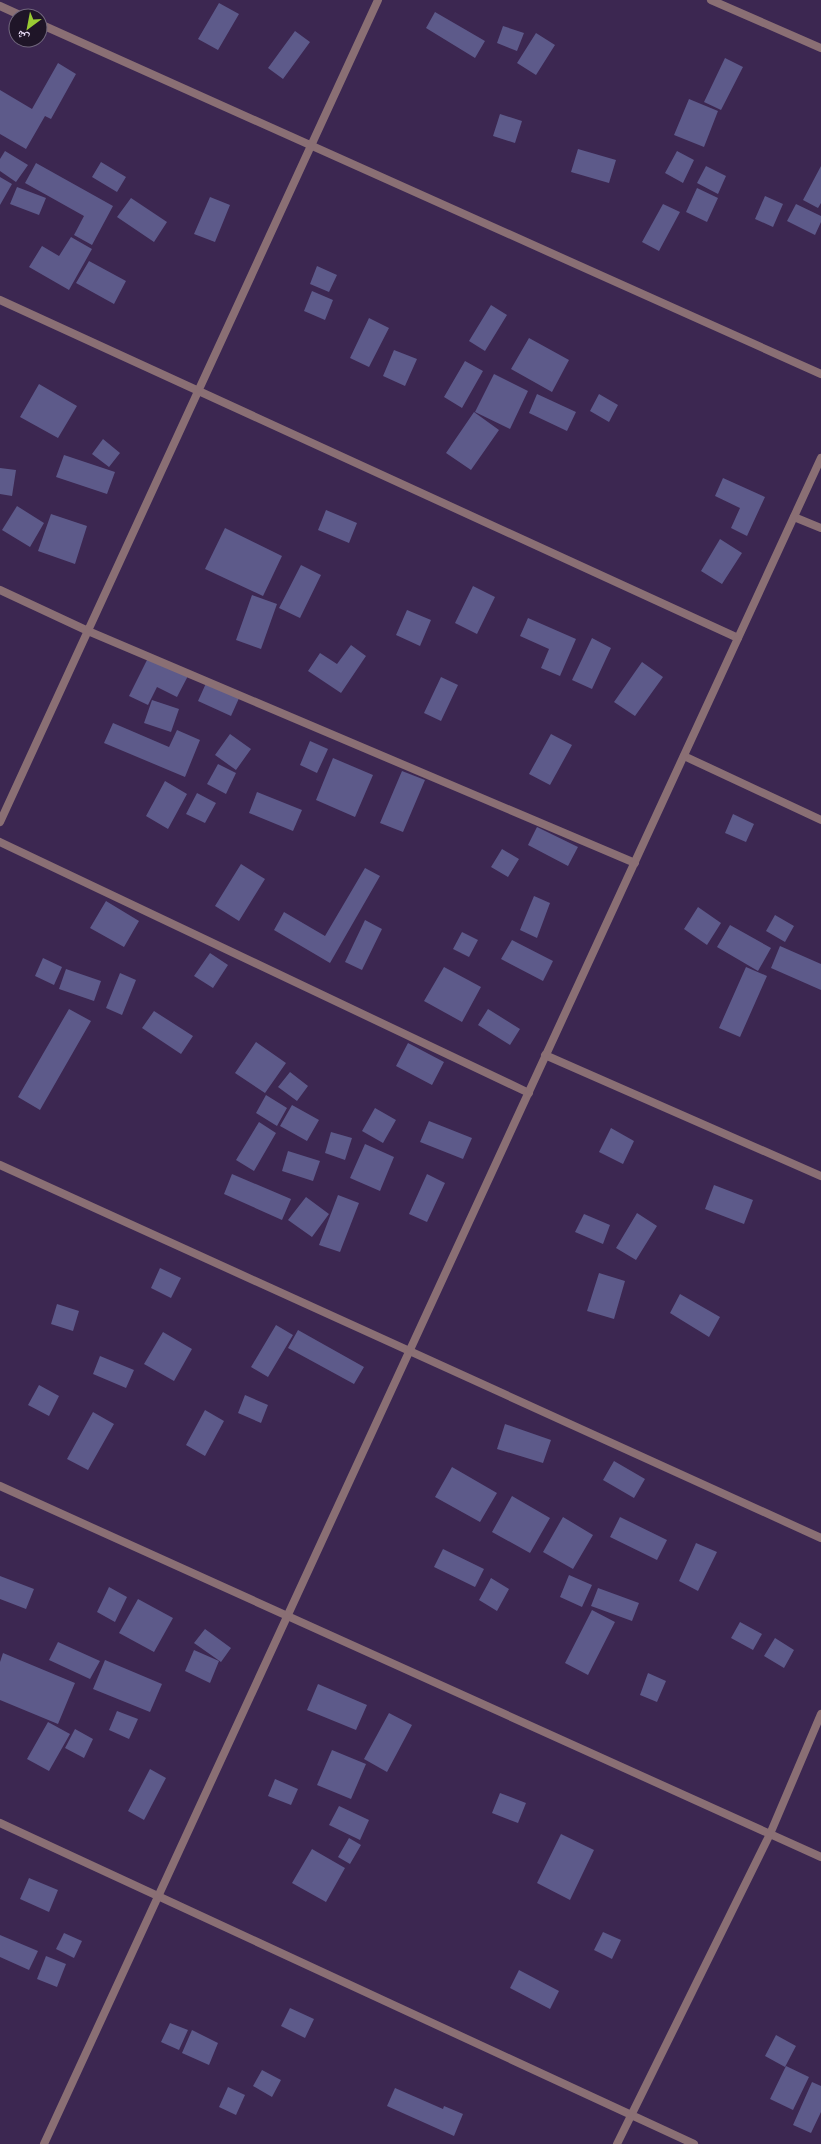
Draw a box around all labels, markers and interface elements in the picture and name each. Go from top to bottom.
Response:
north arrow [8,8,48,48]
text: ش [14,26,32,46]

